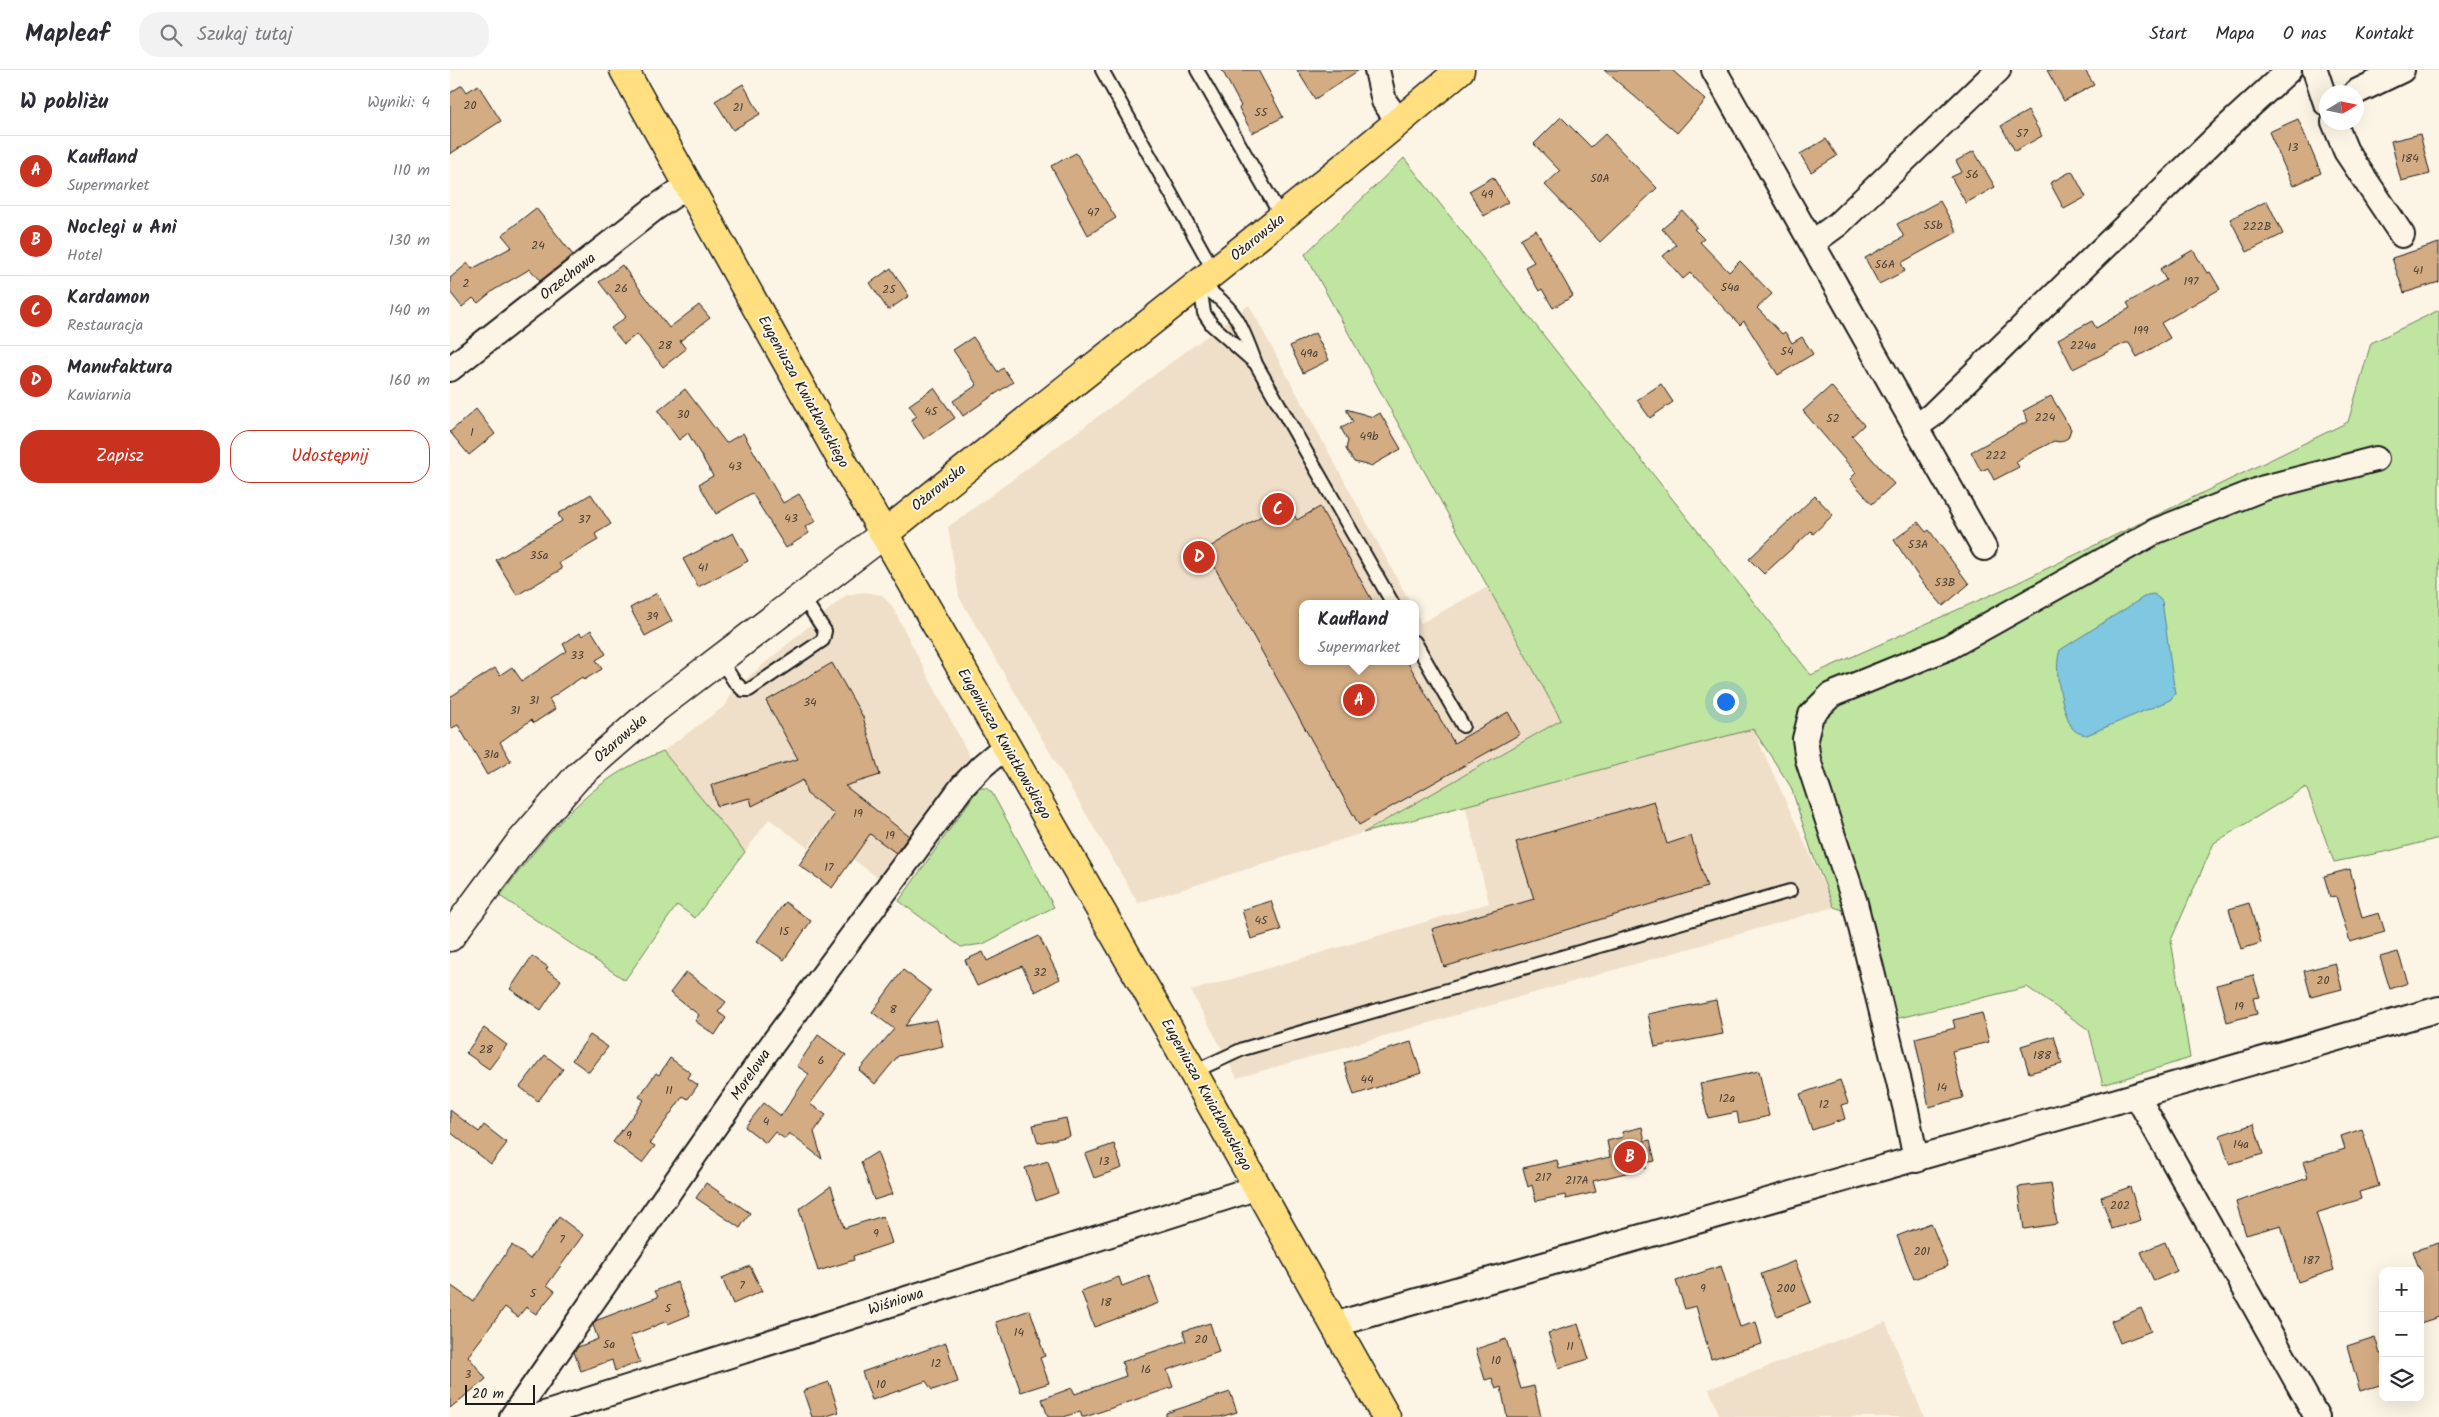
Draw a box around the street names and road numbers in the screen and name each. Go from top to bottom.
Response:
street label: Ożarowska [1225,208,1291,268]
street label: Orzechowa [535,247,601,307]
street label: Eugeniusza Kwiatkowskiego [751,311,855,473]
street label: Ożarowska [906,458,972,518]
street label: Eugeniusza Kwiatkowskiego [951,664,1057,824]
street label: Ożarowska [589,709,653,769]
street label: Eugeniusza Kwiatkowskiego [1154,1014,1258,1176]
street label: Morelowa [725,1044,777,1106]
street label: Wiśniowa [865,1282,927,1322]

